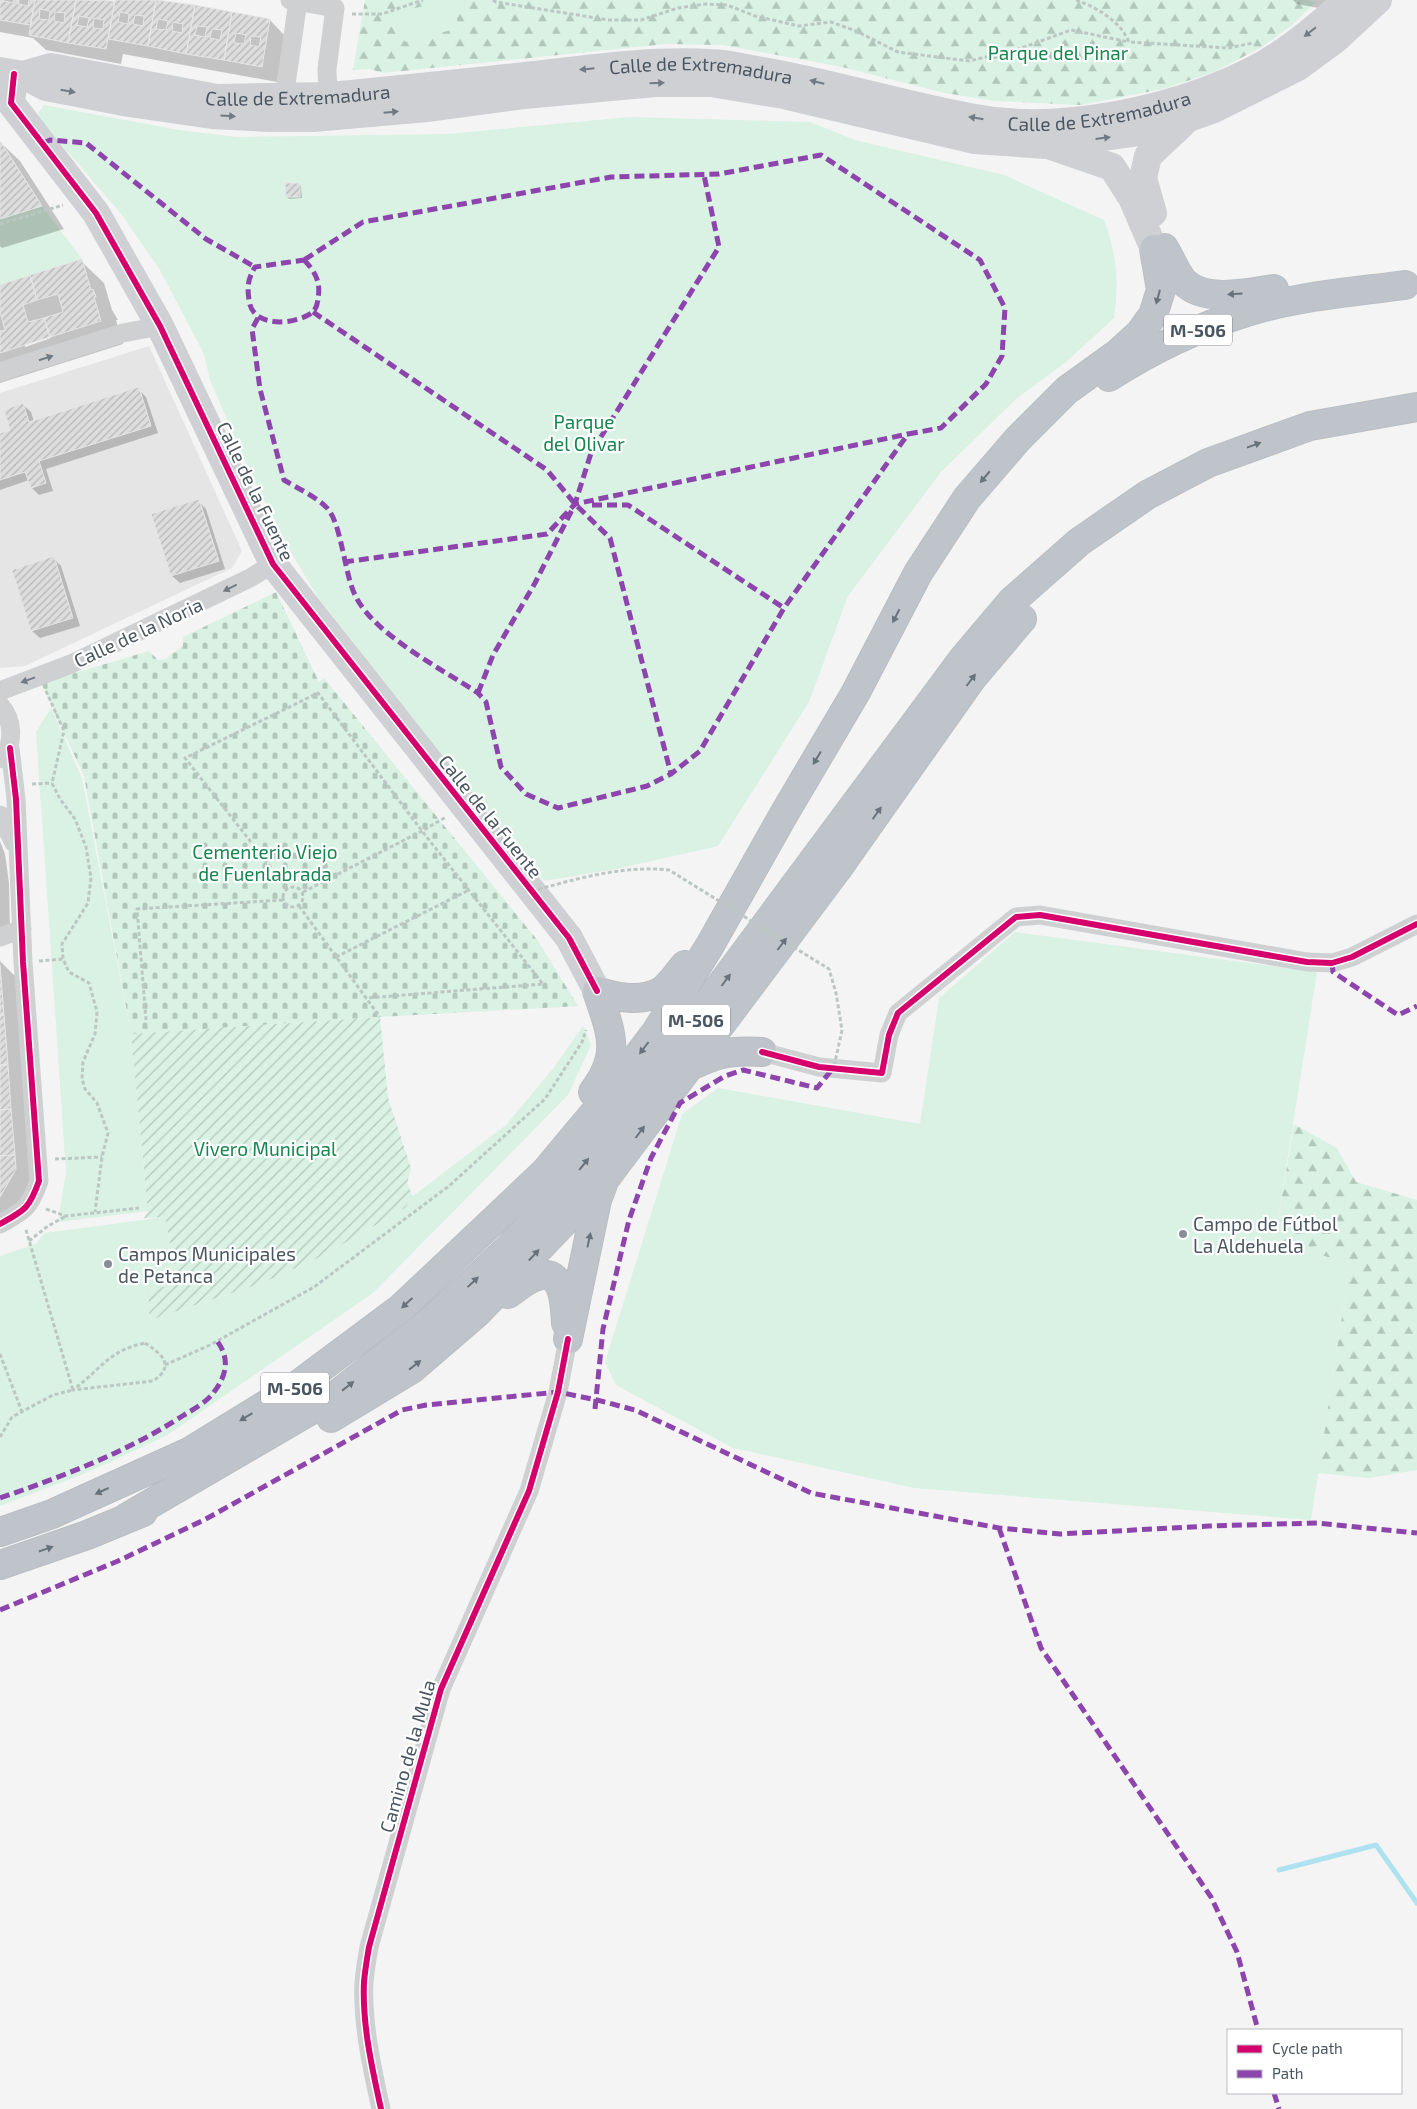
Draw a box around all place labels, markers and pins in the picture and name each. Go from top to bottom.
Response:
place label: Campo de Fútbol La Aldehuela [1193,1212,1338,1257]
marker: Campo de Fútbol La Aldehuela [1177,1228,1189,1240]
place label: Campos Municipales de Petanca [118,1242,296,1287]
marker: Campos Municipales de Petanca [102,1258,114,1270]

